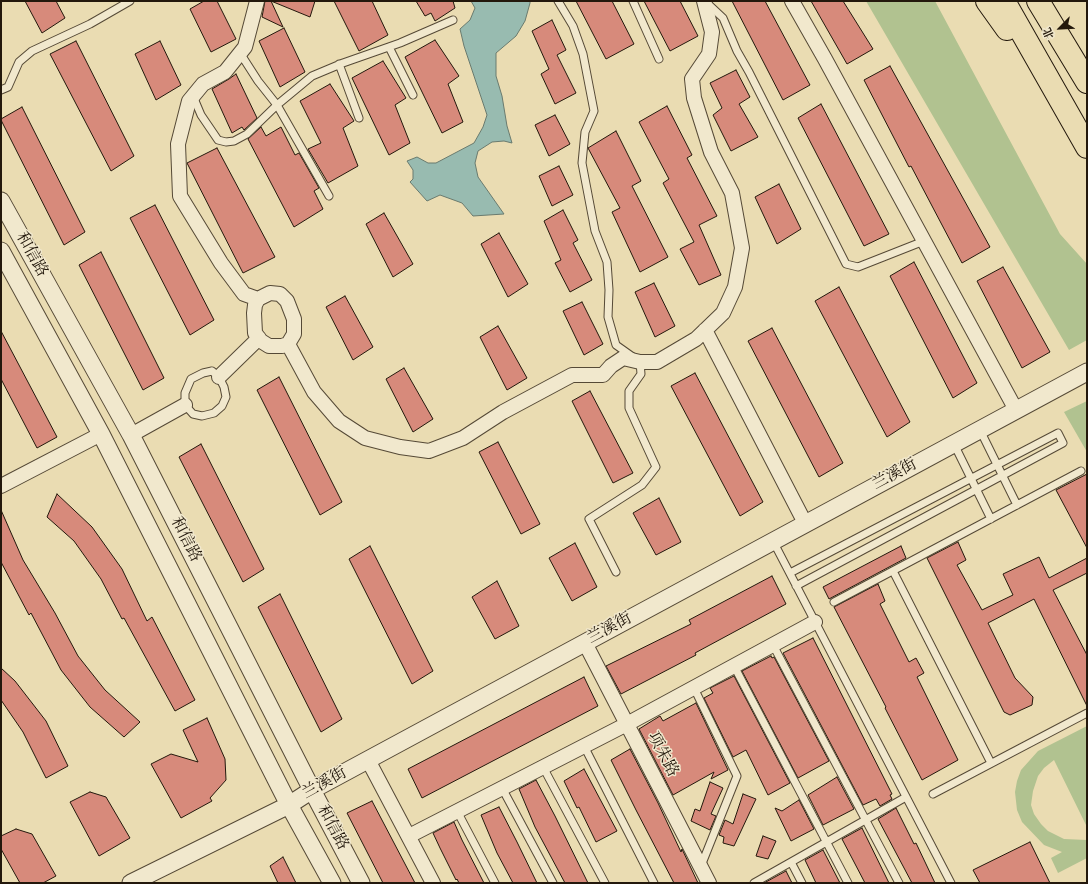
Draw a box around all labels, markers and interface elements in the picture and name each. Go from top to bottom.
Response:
north arrow [1040,8,1080,48]
text: 北 [1040,25,1058,41]
street label: 和信路 [11,229,51,281]
street label: 兰溪街 [869,455,921,495]
street label: 和信路 [166,514,204,566]
street label: 兰溪街 [584,609,636,649]
street label: 项朱路 [642,729,682,781]
street label: 兰溪街 [299,764,351,804]
street label: 和信路 [312,802,352,854]

